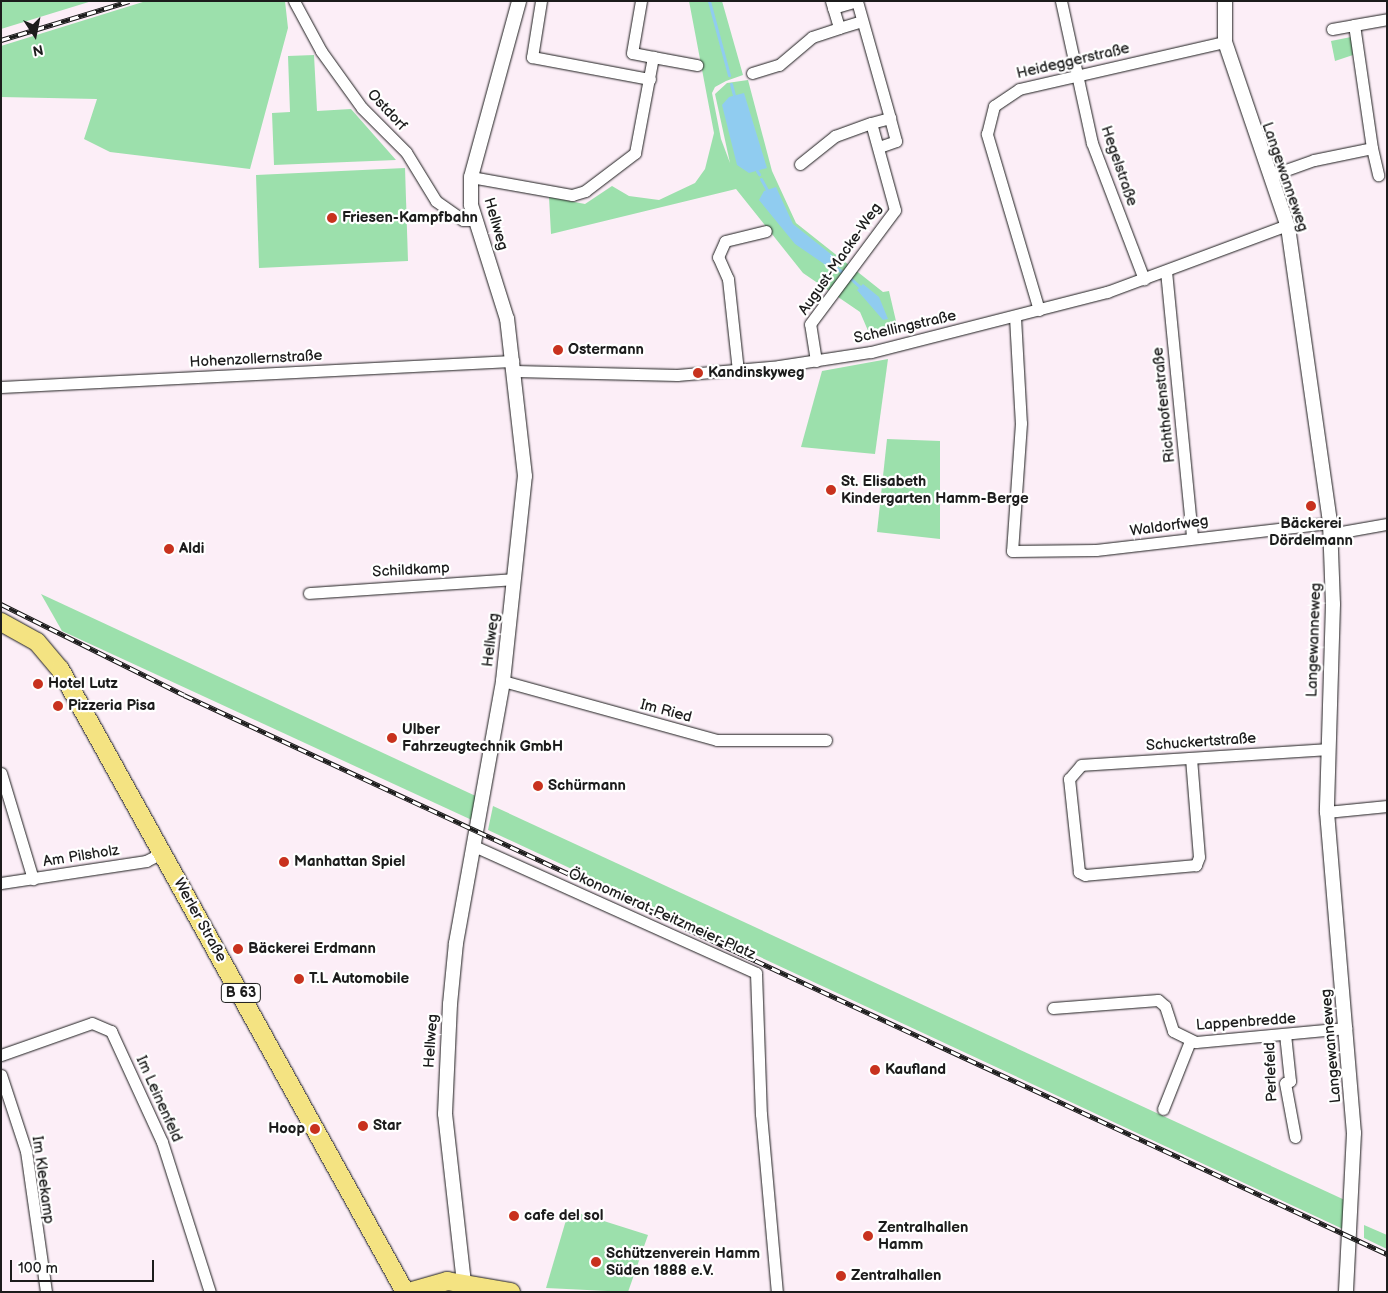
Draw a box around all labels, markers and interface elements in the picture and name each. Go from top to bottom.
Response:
north arrow [10,10,60,60]
street label: Heideggerstraße [1015,39,1131,83]
text: N [31,41,45,60]
street label: Ostdorf [363,86,411,134]
street label: Langewanneweg [1258,120,1312,234]
street label: Hegelstraße [1097,124,1141,208]
street label: Hellweg [480,196,512,252]
street label: August-Macke-Weg [795,199,885,319]
place label: Friesen-Kampfbahn [342,209,478,227]
marker: Friesen-Kampfbahn [326,212,338,224]
street label: Schellingstraße [852,306,958,348]
place label: Ostermann [568,341,644,359]
marker: Ostermann [552,344,564,356]
street label: Richthofenstraße [1149,346,1179,464]
street label: Hohenzollernstraße [189,347,323,371]
place label: Kandinskyweg [708,364,804,382]
marker: Kandinskyweg [692,367,704,379]
place label: St. Elisabeth Kindergarten Hamm-Berge [841,472,1029,507]
marker: St. Elisabeth Kindergarten Hamm-Berge [825,484,837,496]
marker: Bäckerei Dördelmann [1305,500,1317,512]
street label: Waldorfweg [1129,512,1209,540]
place label: Bäckerei Dördelmann [1269,514,1353,549]
place label: Aldi [179,540,204,558]
marker: Aldi [163,543,175,555]
street label: Schildkamp [372,559,450,581]
street label: Langewanneweg [1303,582,1325,698]
street label: Hellweg [479,612,503,668]
place label: Hotel Lutz [48,675,118,693]
marker: Hotel Lutz [32,678,44,690]
street label: Im Ried [638,695,694,727]
place label: Pizzeria Pisa [68,697,155,715]
marker: Pizzeria Pisa [52,700,64,712]
place label: Ulber Fahrzeugtechnik GmbH [402,720,563,755]
street label: Schuckertstraße [1145,729,1257,755]
marker: Ulber Fahrzeugtechnik GmbH [386,732,398,744]
place label: Schürmann [548,777,626,795]
marker: Schürmann [532,780,544,792]
street label: Am Pilsholz [42,841,120,871]
place label: Manhattan Spiel [294,853,405,871]
marker: Manhattan Spiel [278,856,290,868]
street label: Ökonomierat-Peitzmeier-Platz [566,864,758,964]
street label: Werler Straße [170,875,230,965]
place label: Bäckerei Erdmann [248,940,376,958]
marker: Bäckerei Erdmann [232,943,244,955]
place label: T.L Automobile [309,970,409,988]
marker: T.L Automobile [293,973,305,985]
road number: B 63 [220,981,262,1004]
street label: Langewanneweg [1317,988,1345,1104]
street label: Lappenbredde [1195,1010,1297,1034]
street label: Hellweg [420,1013,442,1069]
street label: Perlefeld [1261,1042,1281,1102]
street label: Im Leinenfeld [132,1053,186,1145]
place label: Kaufland [885,1061,946,1079]
marker: Kaufland [869,1064,881,1076]
place label: Star [373,1117,401,1135]
place label: Hoop [268,1120,305,1138]
marker: Star [357,1120,369,1132]
marker: Hoop [309,1123,321,1135]
street label: Im Kleekamp [28,1135,58,1225]
place label: cafe del sol [524,1207,604,1225]
marker: cafe del sol [508,1210,520,1222]
place label: Zentralhallen Hamm [878,1218,968,1253]
marker: Zentralhallen Hamm [862,1230,874,1242]
place label: Schützenverein Hamm Süden 1888 e.V. [606,1244,760,1279]
scale bar [12,1250,156,1282]
marker: Schützenverein Hamm Süden 1888 e.V. [590,1256,602,1268]
text: 100 m [18,1259,58,1278]
place label: Zentralhallen [851,1267,941,1285]
marker: Zentralhallen [835,1270,847,1282]

